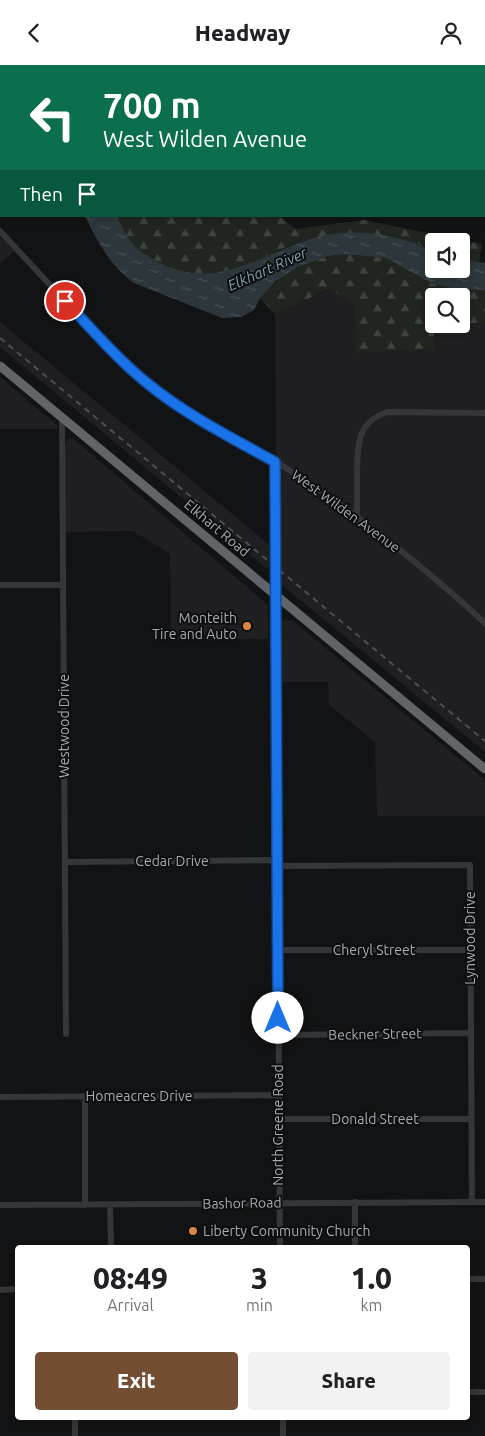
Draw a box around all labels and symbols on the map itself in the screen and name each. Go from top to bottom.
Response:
water label: Elkhart River [225,243,310,294]
pin [44,280,86,322]
street label: West Wilden Avenue [289,466,403,556]
street label: Elkhart Road [181,496,253,560]
place label: Monteith Tire and Auto [152,610,237,642]
marker: Monteith Tire and Auto [241,620,253,632]
street label: Westwood Drive [56,674,72,778]
street label: Cedar Drive [135,853,209,869]
street label: Lynwood Drive [462,891,478,985]
street label: Cheryl Street [333,942,416,958]
position arrow [251,991,303,1043]
street label: Beckner Street [328,1025,422,1043]
street label: North Greene Road [270,1064,286,1186]
street label: Homeacres Drive [86,1088,192,1104]
street label: Donald Street [331,1111,419,1127]
street label: Bashor Road [202,1194,282,1212]
place label: Liberty Community Church [203,1223,370,1239]
marker: Liberty Community Church [187,1225,199,1237]

